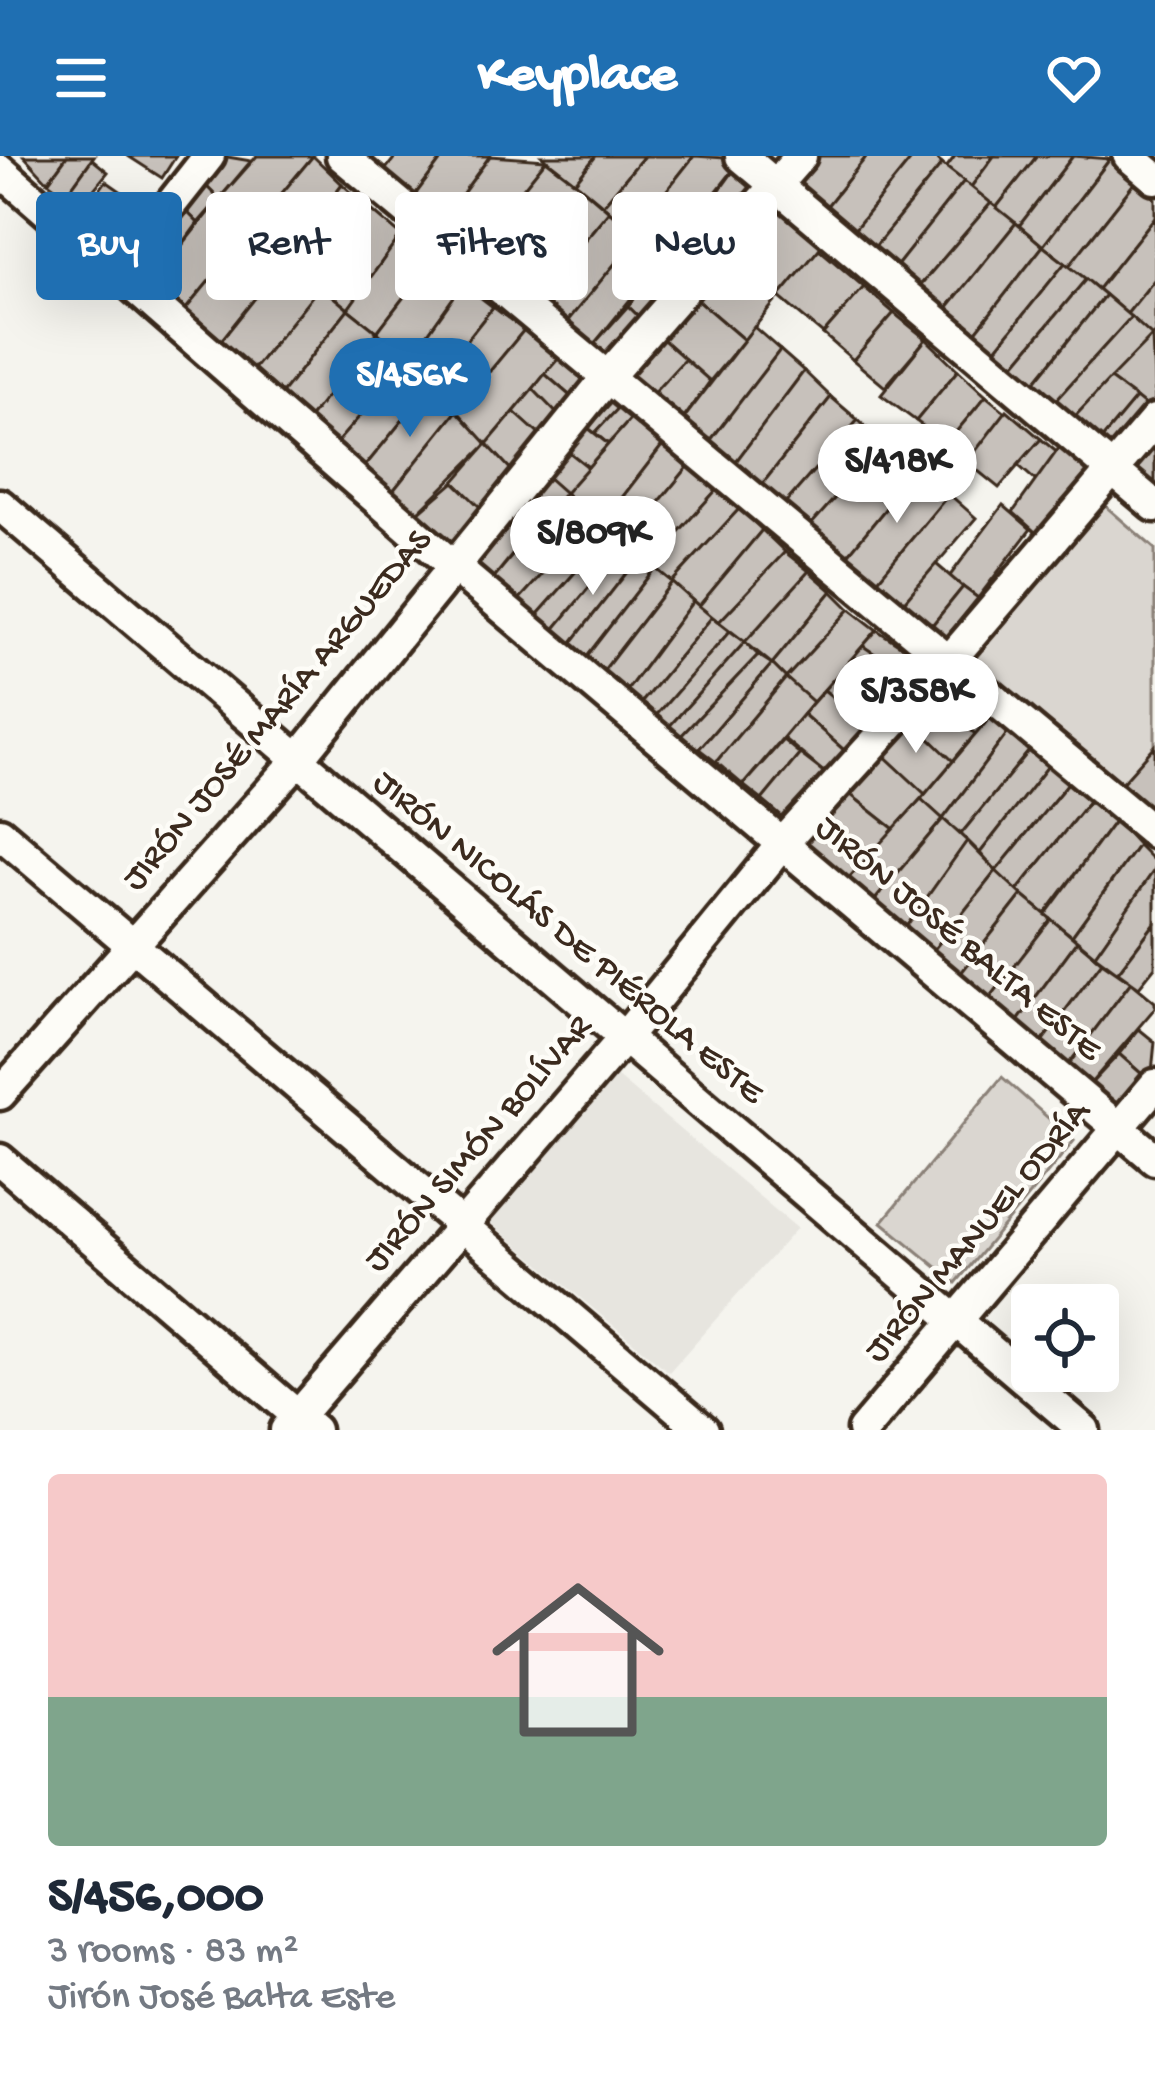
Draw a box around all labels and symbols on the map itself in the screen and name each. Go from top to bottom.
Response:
pin: S/456K [312,338,508,440]
pin: S/418K [799,424,995,526]
pin: S/809K [495,496,691,598]
street label: JIRÓN JOSÉ MARÍA ARGUEDAS [115,521,443,901]
pin: S/358K [818,654,1014,756]
street label: JIRÓN NICOLÁS DE PIÉROLA ESTE [363,763,773,1116]
street label: JIRÓN JOSÉ BALTA ESTE [805,808,1110,1073]
street label: JIRÓN SIMÓN BOLÍVAR [357,1007,604,1282]
street label: JIRÓN MANUEL ODRÍA [857,1092,1102,1373]

